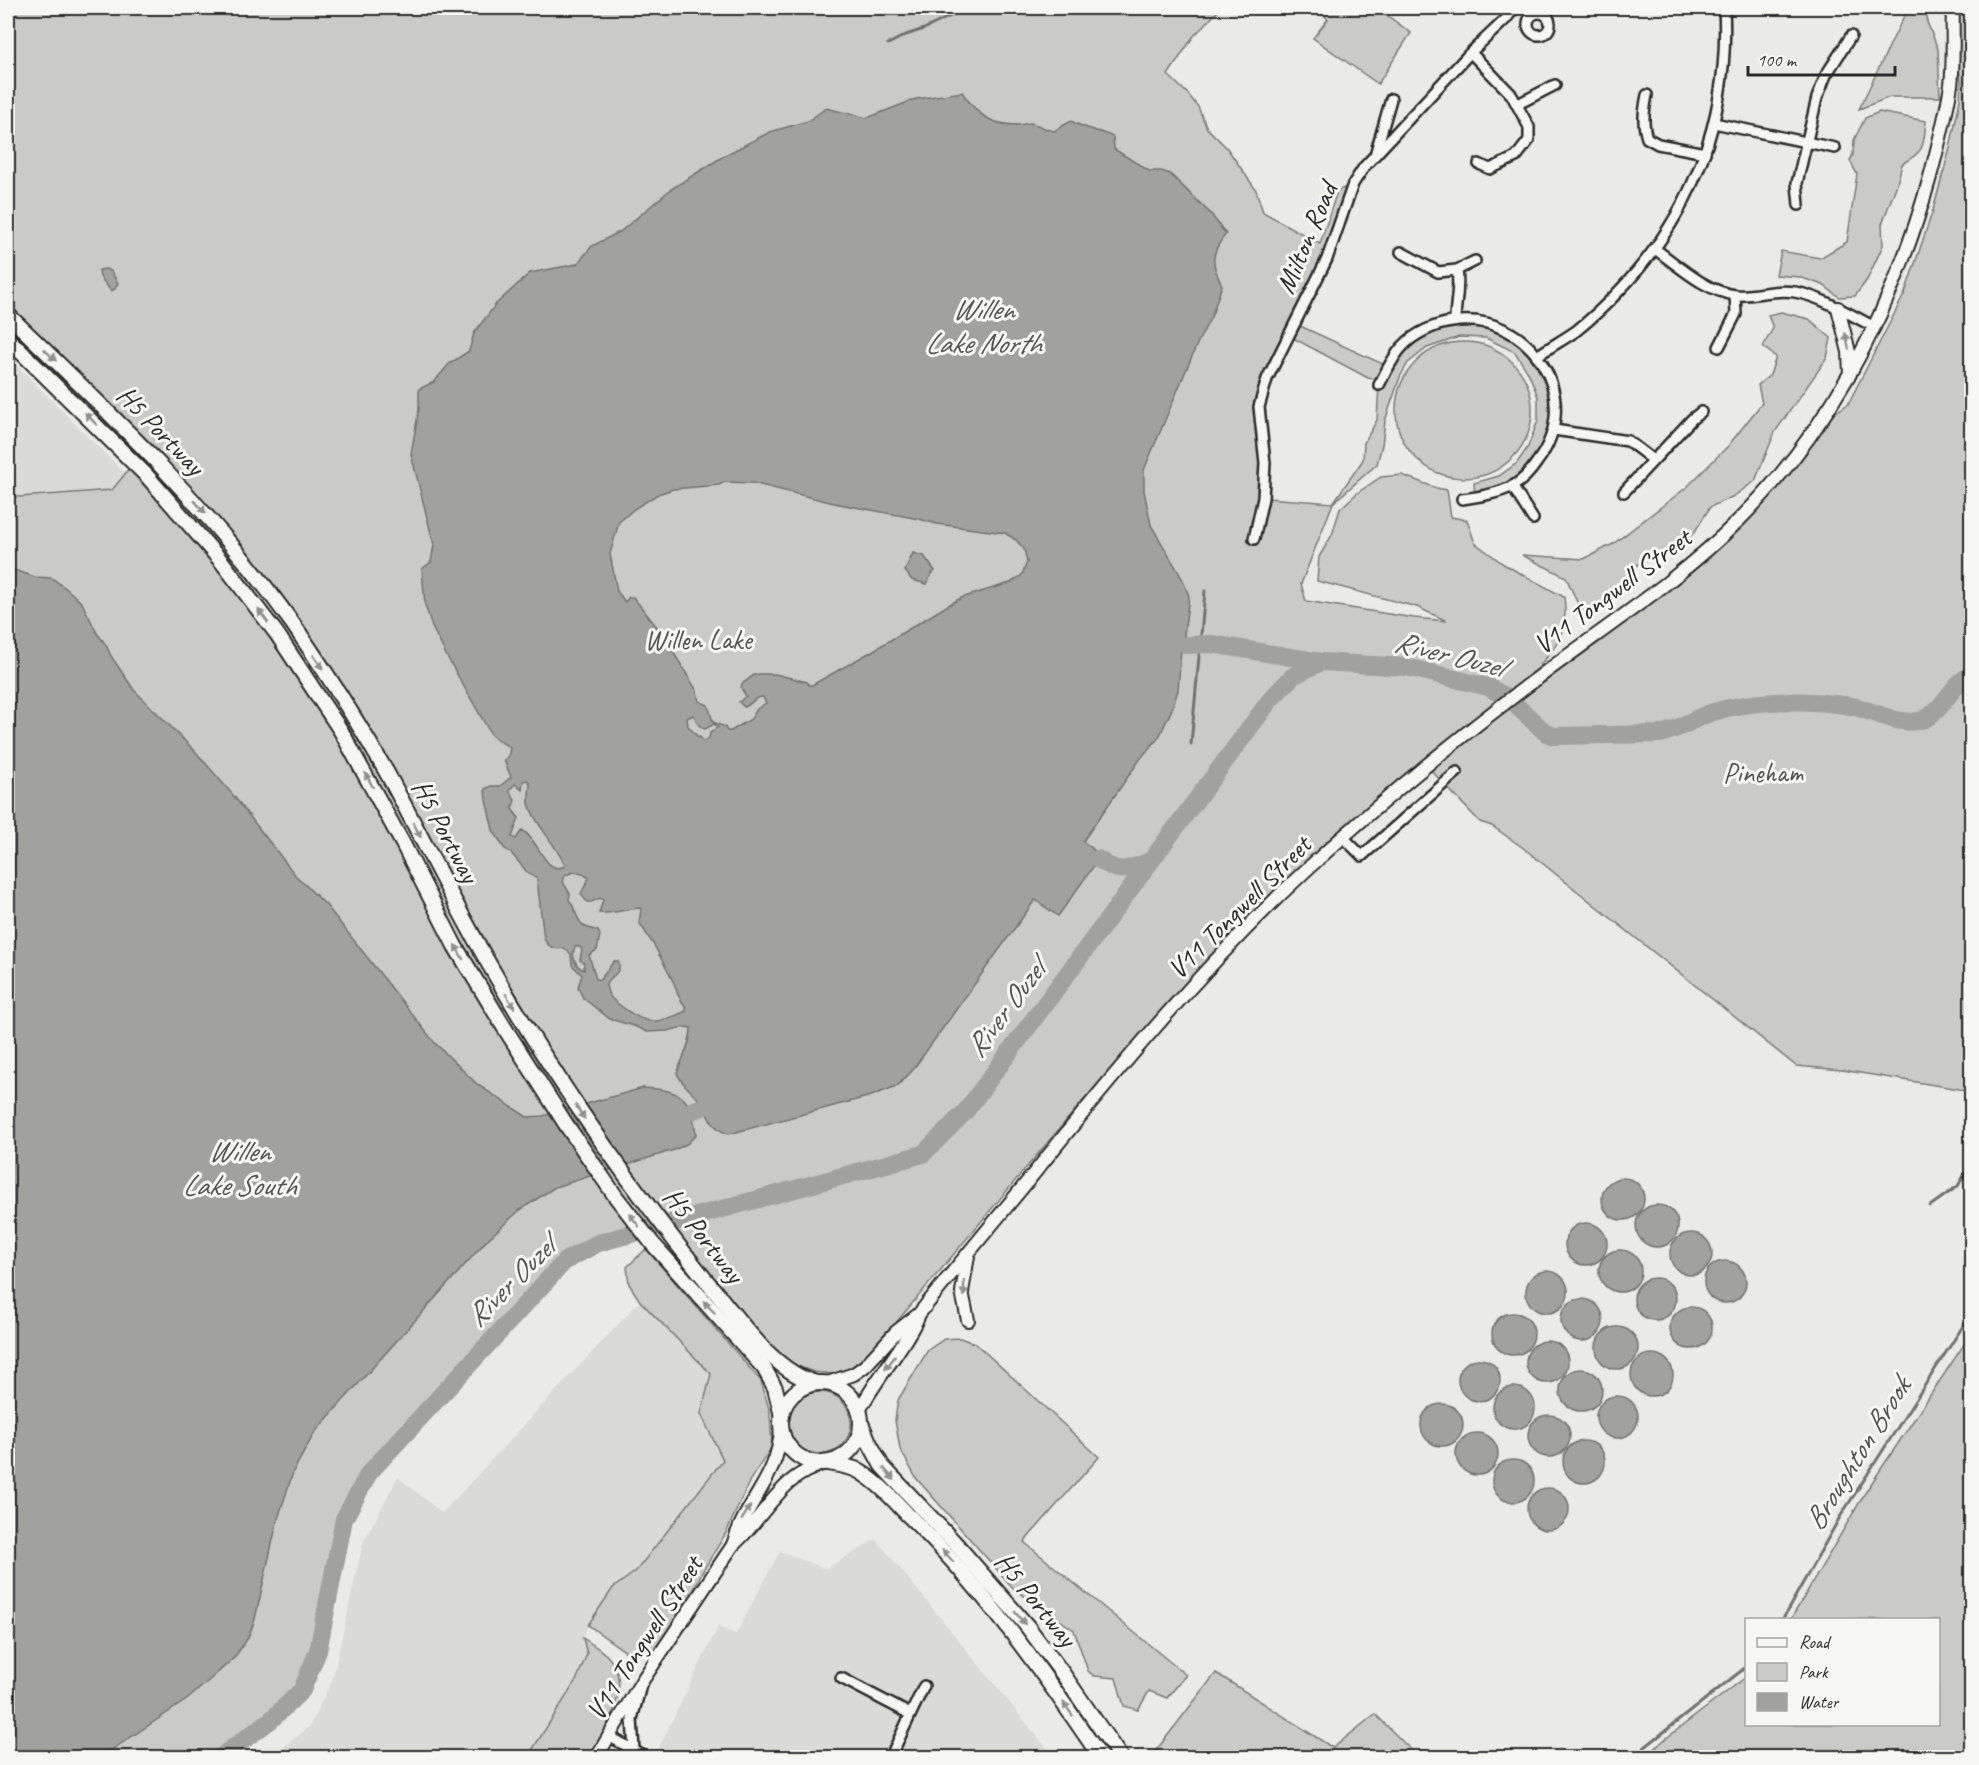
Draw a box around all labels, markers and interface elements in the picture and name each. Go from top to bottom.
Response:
scale bar [1748,39,1895,77]
text: 100 m [1757,49,1798,71]
street label: Milton Road [1267,174,1346,299]
water label: Willen Lake North [925,290,1043,362]
one-way arrow [1841,332,1851,350]
one-way arrow [42,348,56,362]
street label: H5 Portway [110,378,214,484]
one-way arrow [84,413,98,427]
one-way arrow [193,499,206,514]
street label: V11 Tongwell Street [1526,519,1700,662]
one-way arrow [258,608,270,623]
park label: Willen Lake [644,622,753,657]
water label: River Ouzel [1391,622,1517,688]
one-way arrow [312,653,324,669]
park label: Pineham [1723,755,1804,790]
one-way arrow [363,772,374,788]
street label: H5 Portway [404,773,489,891]
one-way arrow [412,821,422,838]
street label: V11 Tongwell Street [1160,826,1320,986]
one-way arrow [454,943,464,960]
water label: River Ouzel [957,946,1059,1064]
one-way arrow [505,993,515,1010]
one-way arrow [575,1104,586,1120]
water label: Willen Lake South [182,1132,298,1204]
street label: H5 Portway [656,1180,754,1292]
one-way arrow [629,1213,641,1228]
water label: River Ouzel [458,1223,569,1334]
one-way arrow [959,1278,969,1297]
one-way arrow [702,1300,716,1315]
one-way arrow [885,1355,897,1370]
water label: Broughton Brook [1795,1367,1921,1537]
one-way arrow [882,1466,896,1481]
one-way arrow [741,1505,752,1521]
street label: H5 Portway [987,1545,1086,1655]
street label: V11 Tongwell Street [578,1547,712,1727]
one-way arrow [942,1549,955,1564]
one-way arrow [1013,1610,1026,1625]
legend [1745,1618,1940,1726]
text: Road [1799,1631,1832,1653]
text: Park [1799,1661,1829,1683]
text: Water [1799,1691,1840,1713]
one-way arrow [1062,1702,1074,1718]

